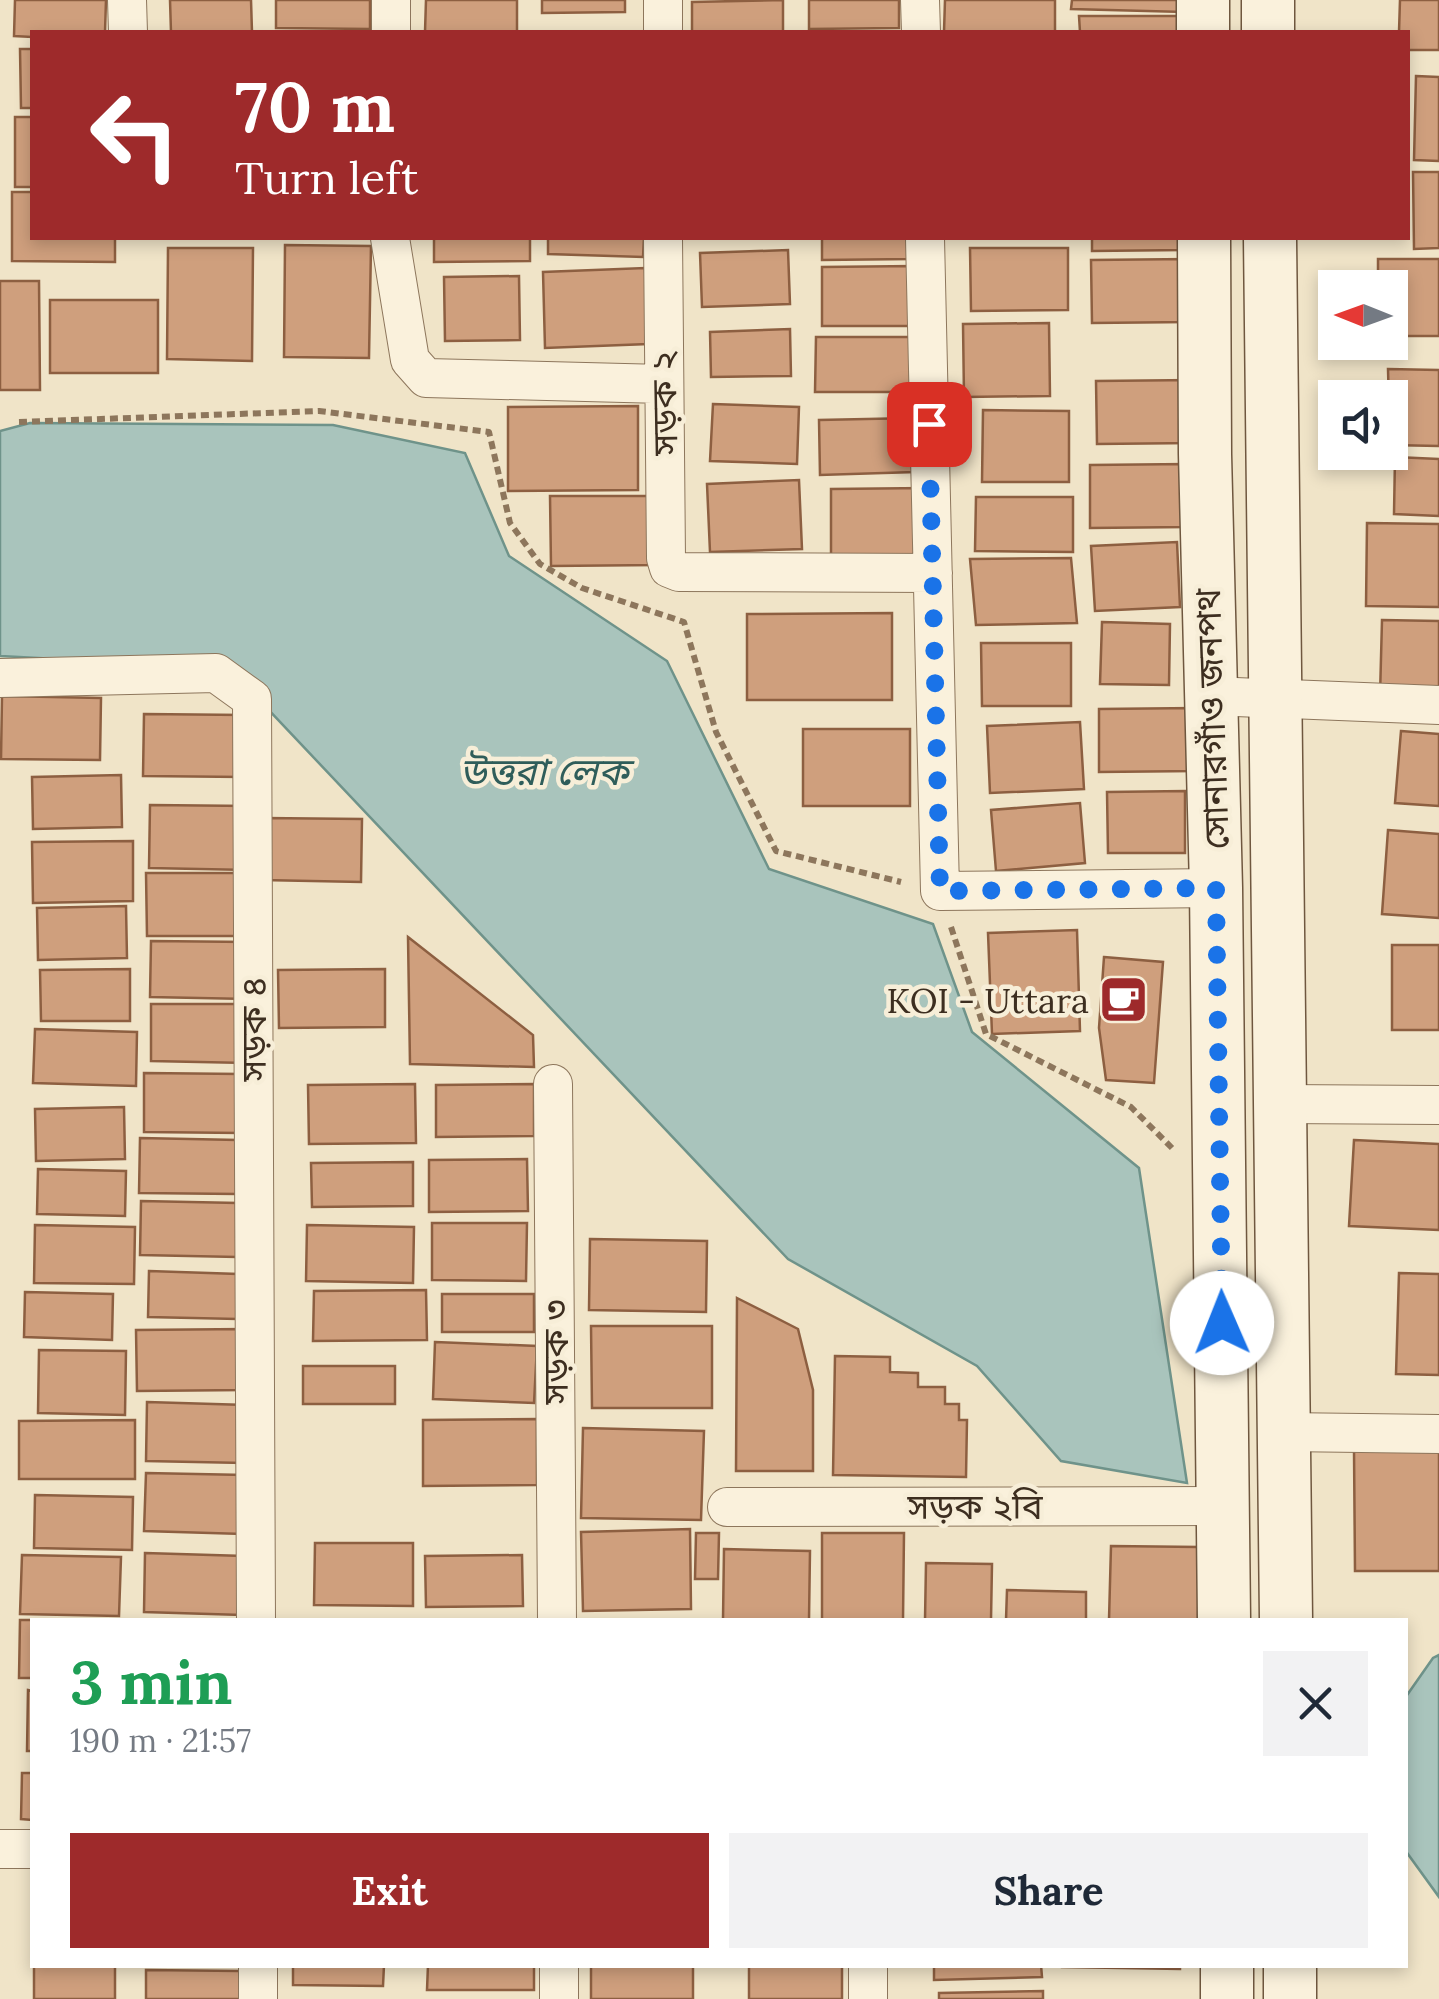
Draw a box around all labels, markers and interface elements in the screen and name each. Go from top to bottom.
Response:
text: 70 m [235,62,395,151]
icon: left [70,70,200,200]
text: Turn left [235,149,418,206]
north arrow [1318,270,1408,360]
map controls [1318,270,1408,470]
street label: সড়ক ২ [641,350,687,457]
button: sound [1318,380,1408,470]
pin [887,382,972,467]
icon: arrive [902,397,957,452]
street label: সোনারগাঁও জনপথ [1185,587,1239,850]
water label: উত্তরা লেক [460,747,635,795]
cafe icon: KOI - Uttara [1098,974,1150,1026]
street label: সড়ক ৪ [231,977,276,1082]
place label: KOI - Uttara [887,978,1089,1023]
position arrow [1170,1271,1274,1375]
street label: সড়ক ৩ [533,1300,578,1405]
street label: সড়ক ২বি [906,1484,1044,1529]
text: 3 min [70,1644,232,1720]
button: close [1263,1651,1368,1756]
text: 190 m · 21:57 [70,1720,251,1761]
button: Exit [70,1833,709,1948]
button: Share [729,1833,1368,1948]

